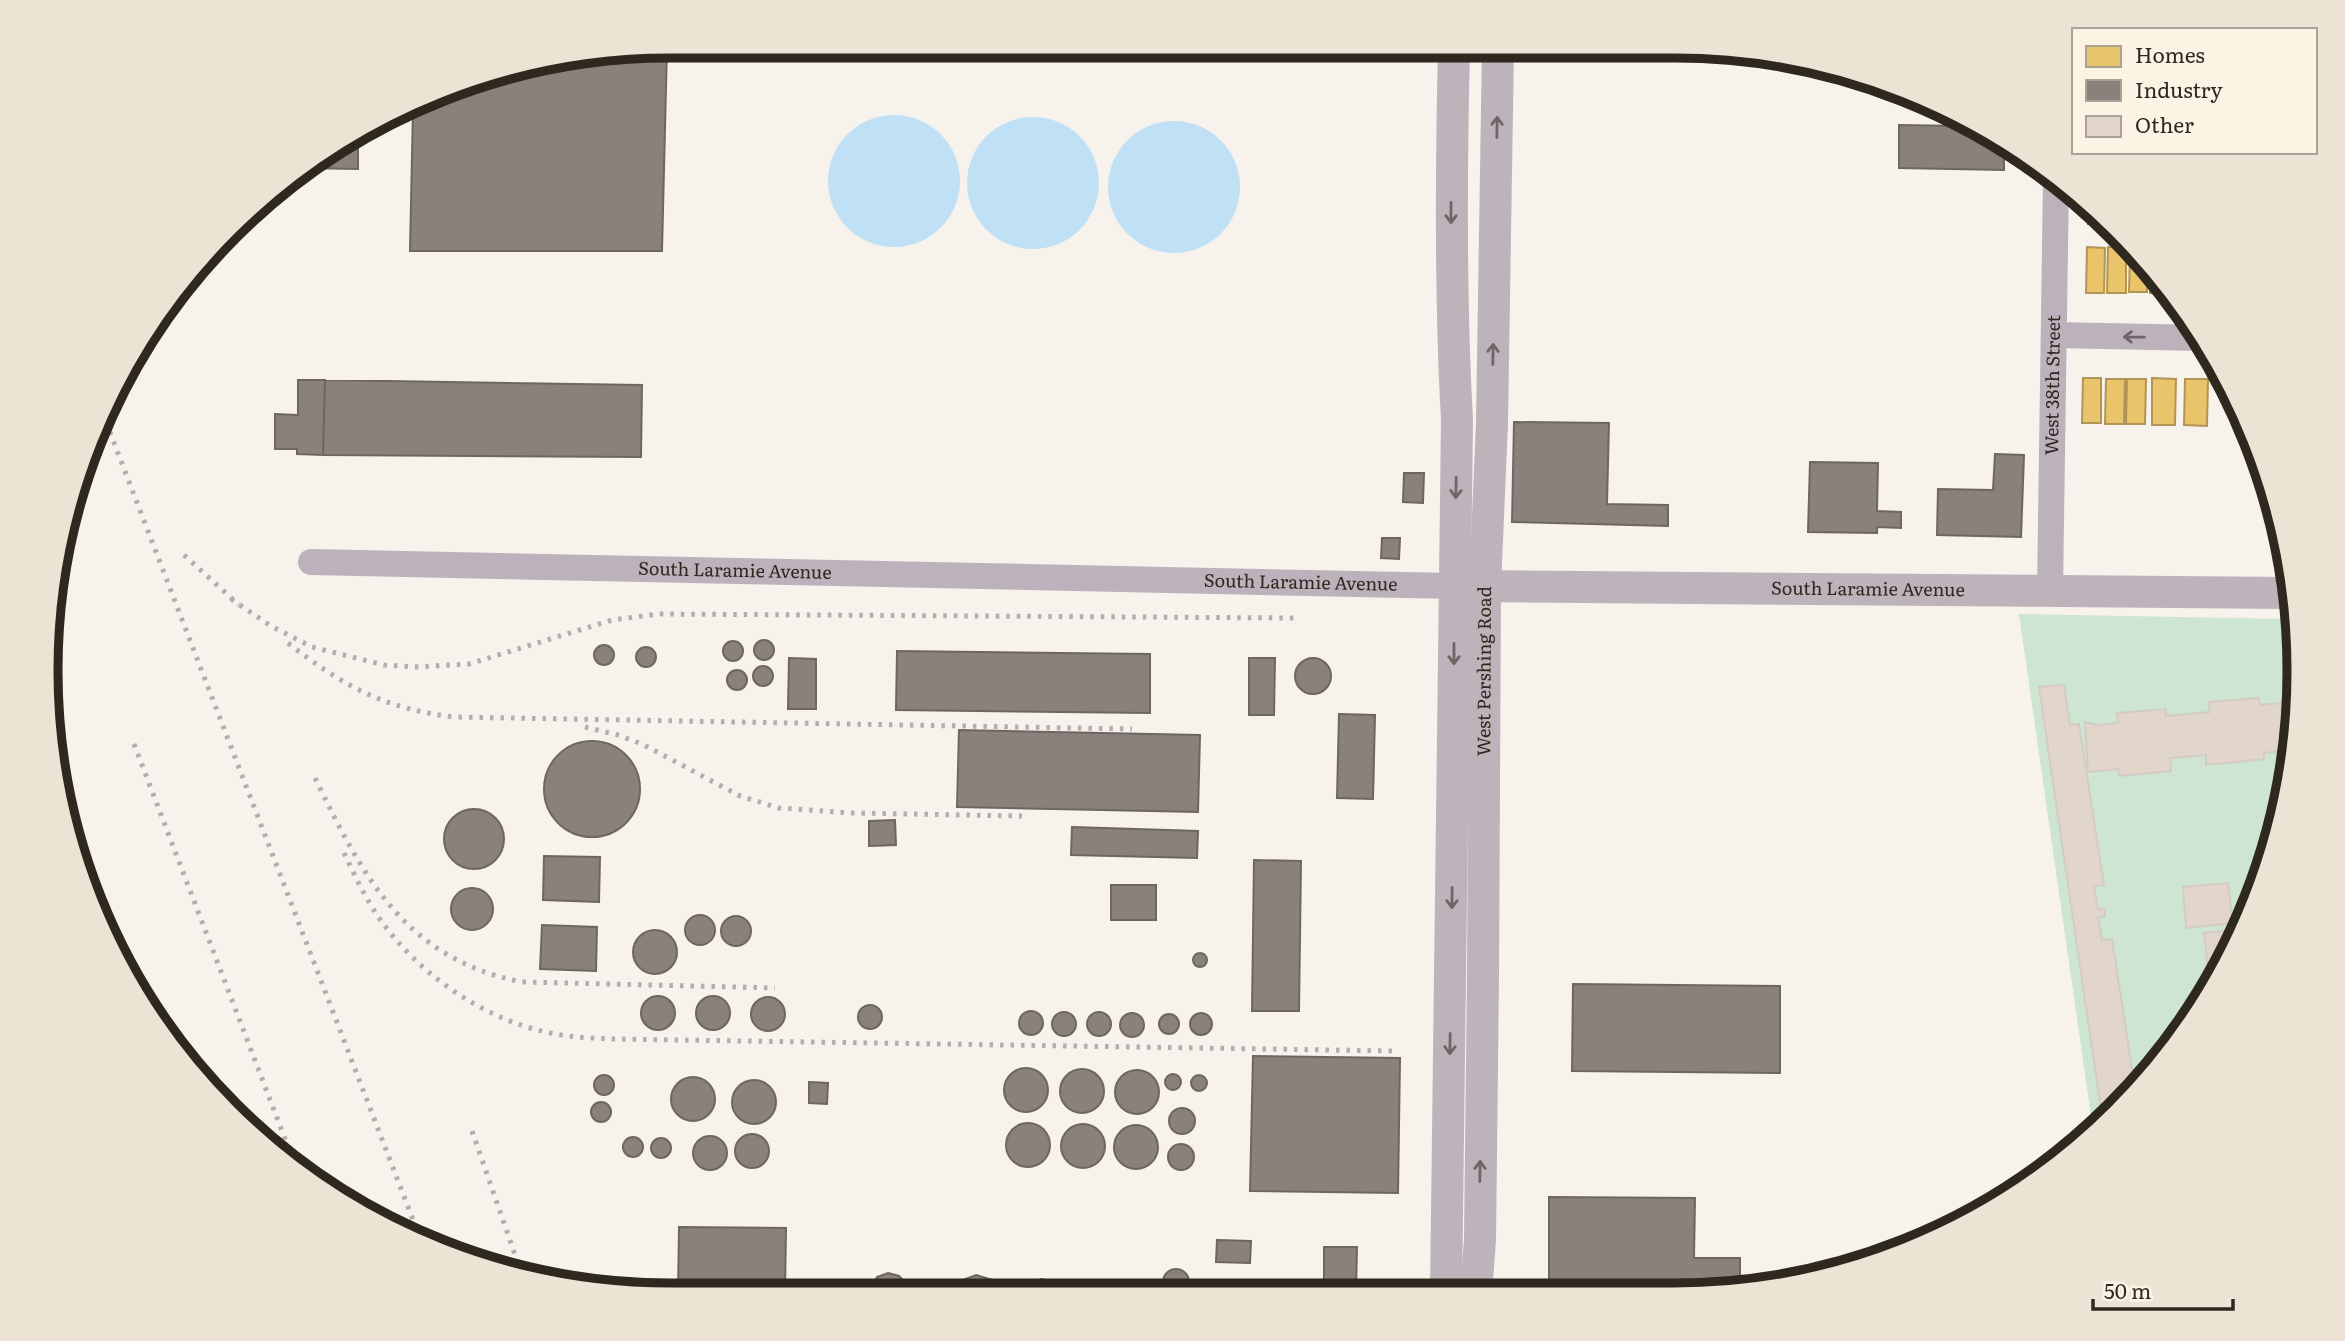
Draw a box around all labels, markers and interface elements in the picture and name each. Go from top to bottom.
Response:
legend [2072,28,2317,154]
text: Homes [2135,38,2205,69]
text: Industry [2135,73,2223,104]
text: Other [2135,108,2194,139]
one-way arrow [1490,116,1504,139]
one-way arrow [1444,201,1458,224]
street label: West 38th Street [2037,314,2066,455]
one-way arrow [2123,330,2146,343]
one-way arrow [1486,343,1500,366]
one-way arrow [1449,476,1463,499]
street label: South Laramie Avenue [638,554,832,585]
street label: South Laramie Avenue [1204,566,1398,597]
street label: South Laramie Avenue [1771,574,1965,602]
street label: West Pershing Road [1469,586,1497,756]
one-way arrow [1447,643,1461,666]
one-way arrow [1446,887,1459,910]
one-way arrow [1443,1033,1457,1056]
one-way arrow [1474,1160,1487,1183]
scale bar [2093,1268,2233,1312]
text: 50 m [2104,1274,2151,1305]

